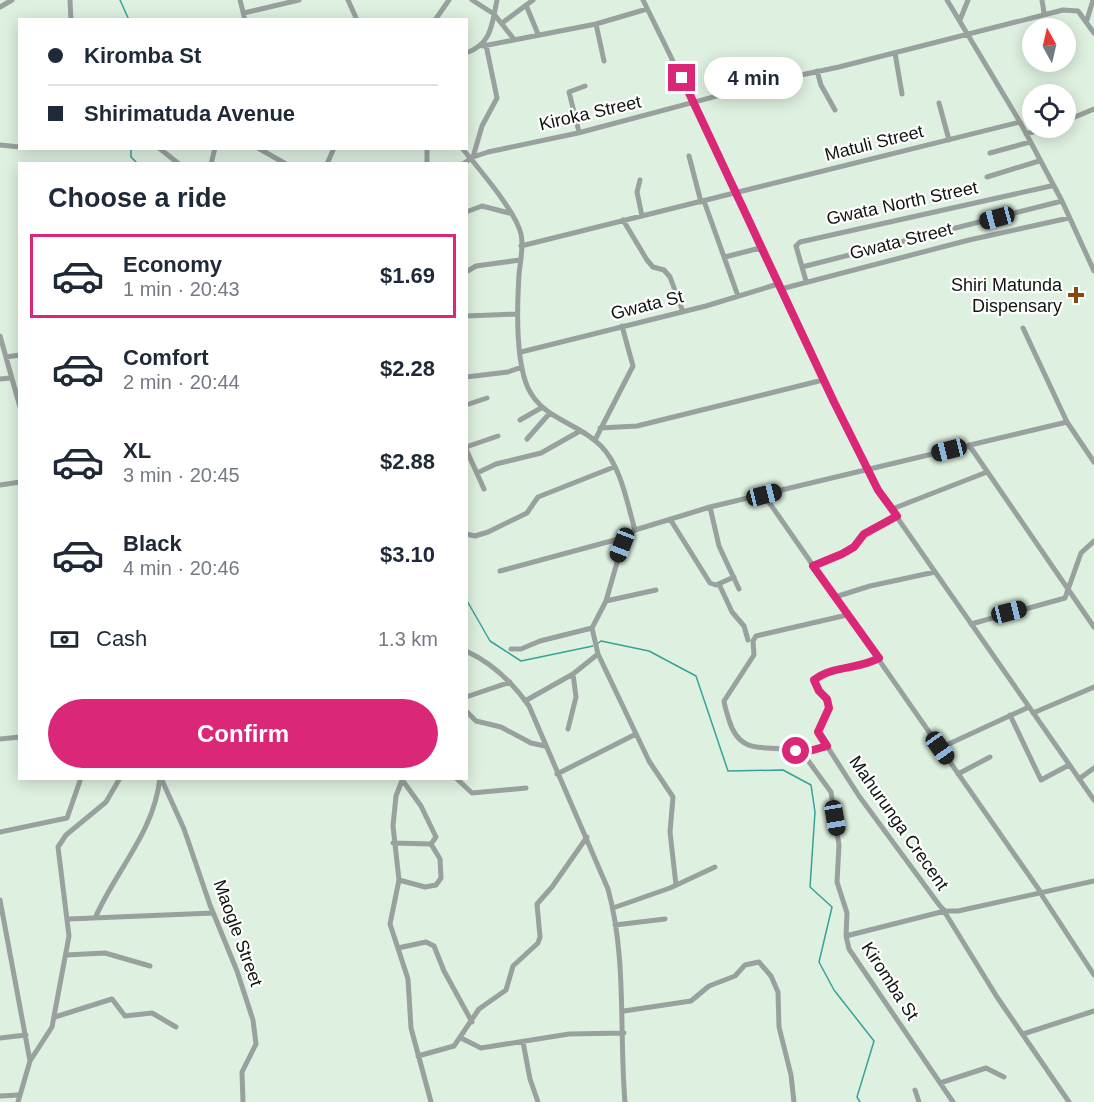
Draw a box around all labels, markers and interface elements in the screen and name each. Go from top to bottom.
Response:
north arrow [1022,18,1076,72]
map controls [1022,18,1076,138]
text: Kiromba St [84,43,201,68]
callout: 4 min [703,57,802,99]
route end [668,64,695,91]
text: 4 min [727,67,780,89]
button: locate [1022,84,1076,138]
street label: Kiroka Street [537,92,643,134]
text: Shirimatuda Avenue [84,101,295,126]
street label: Matuli Street [823,121,925,165]
street label: Gwata North Street [825,177,979,229]
text: Choose a ride [48,183,227,213]
car [977,205,1017,231]
street label: Gwata Street [848,219,954,263]
icon: car [51,249,105,303]
text: Economy [123,252,222,277]
text: $1.69 [380,263,435,288]
place label: Shiri Matunda Dispensary [951,275,1063,316]
text: 1 min · 20:43 [123,278,240,300]
street label: Gwata St [609,286,685,324]
marker: Shiri Matunda Dispensary [1067,286,1085,304]
icon: car [51,342,105,396]
text: Comfort [123,345,209,370]
text: $2.28 [380,356,435,381]
text: 2 min · 20:44 [123,371,240,393]
icon: car [51,435,105,489]
car [929,437,969,463]
text: XL [123,438,151,463]
text: $2.88 [380,449,435,474]
text: 3 min · 20:45 [123,464,240,486]
car [744,482,784,508]
car [607,525,637,565]
icon: car [51,528,105,582]
text: Black [123,531,182,556]
text: $3.10 [380,542,435,567]
text: 4 min · 20:46 [123,557,240,579]
car [989,599,1029,625]
icon: cash [48,623,81,656]
text: Cash [96,626,147,651]
text: 1.3 km [378,628,438,650]
button: Confirm [48,699,438,768]
car [922,728,958,768]
route start [782,737,809,764]
street label: Mahurunga Crecent [845,752,953,894]
car [823,799,847,837]
street label: Maogle Street [209,877,267,989]
street label: Kiromba St [857,938,923,1024]

